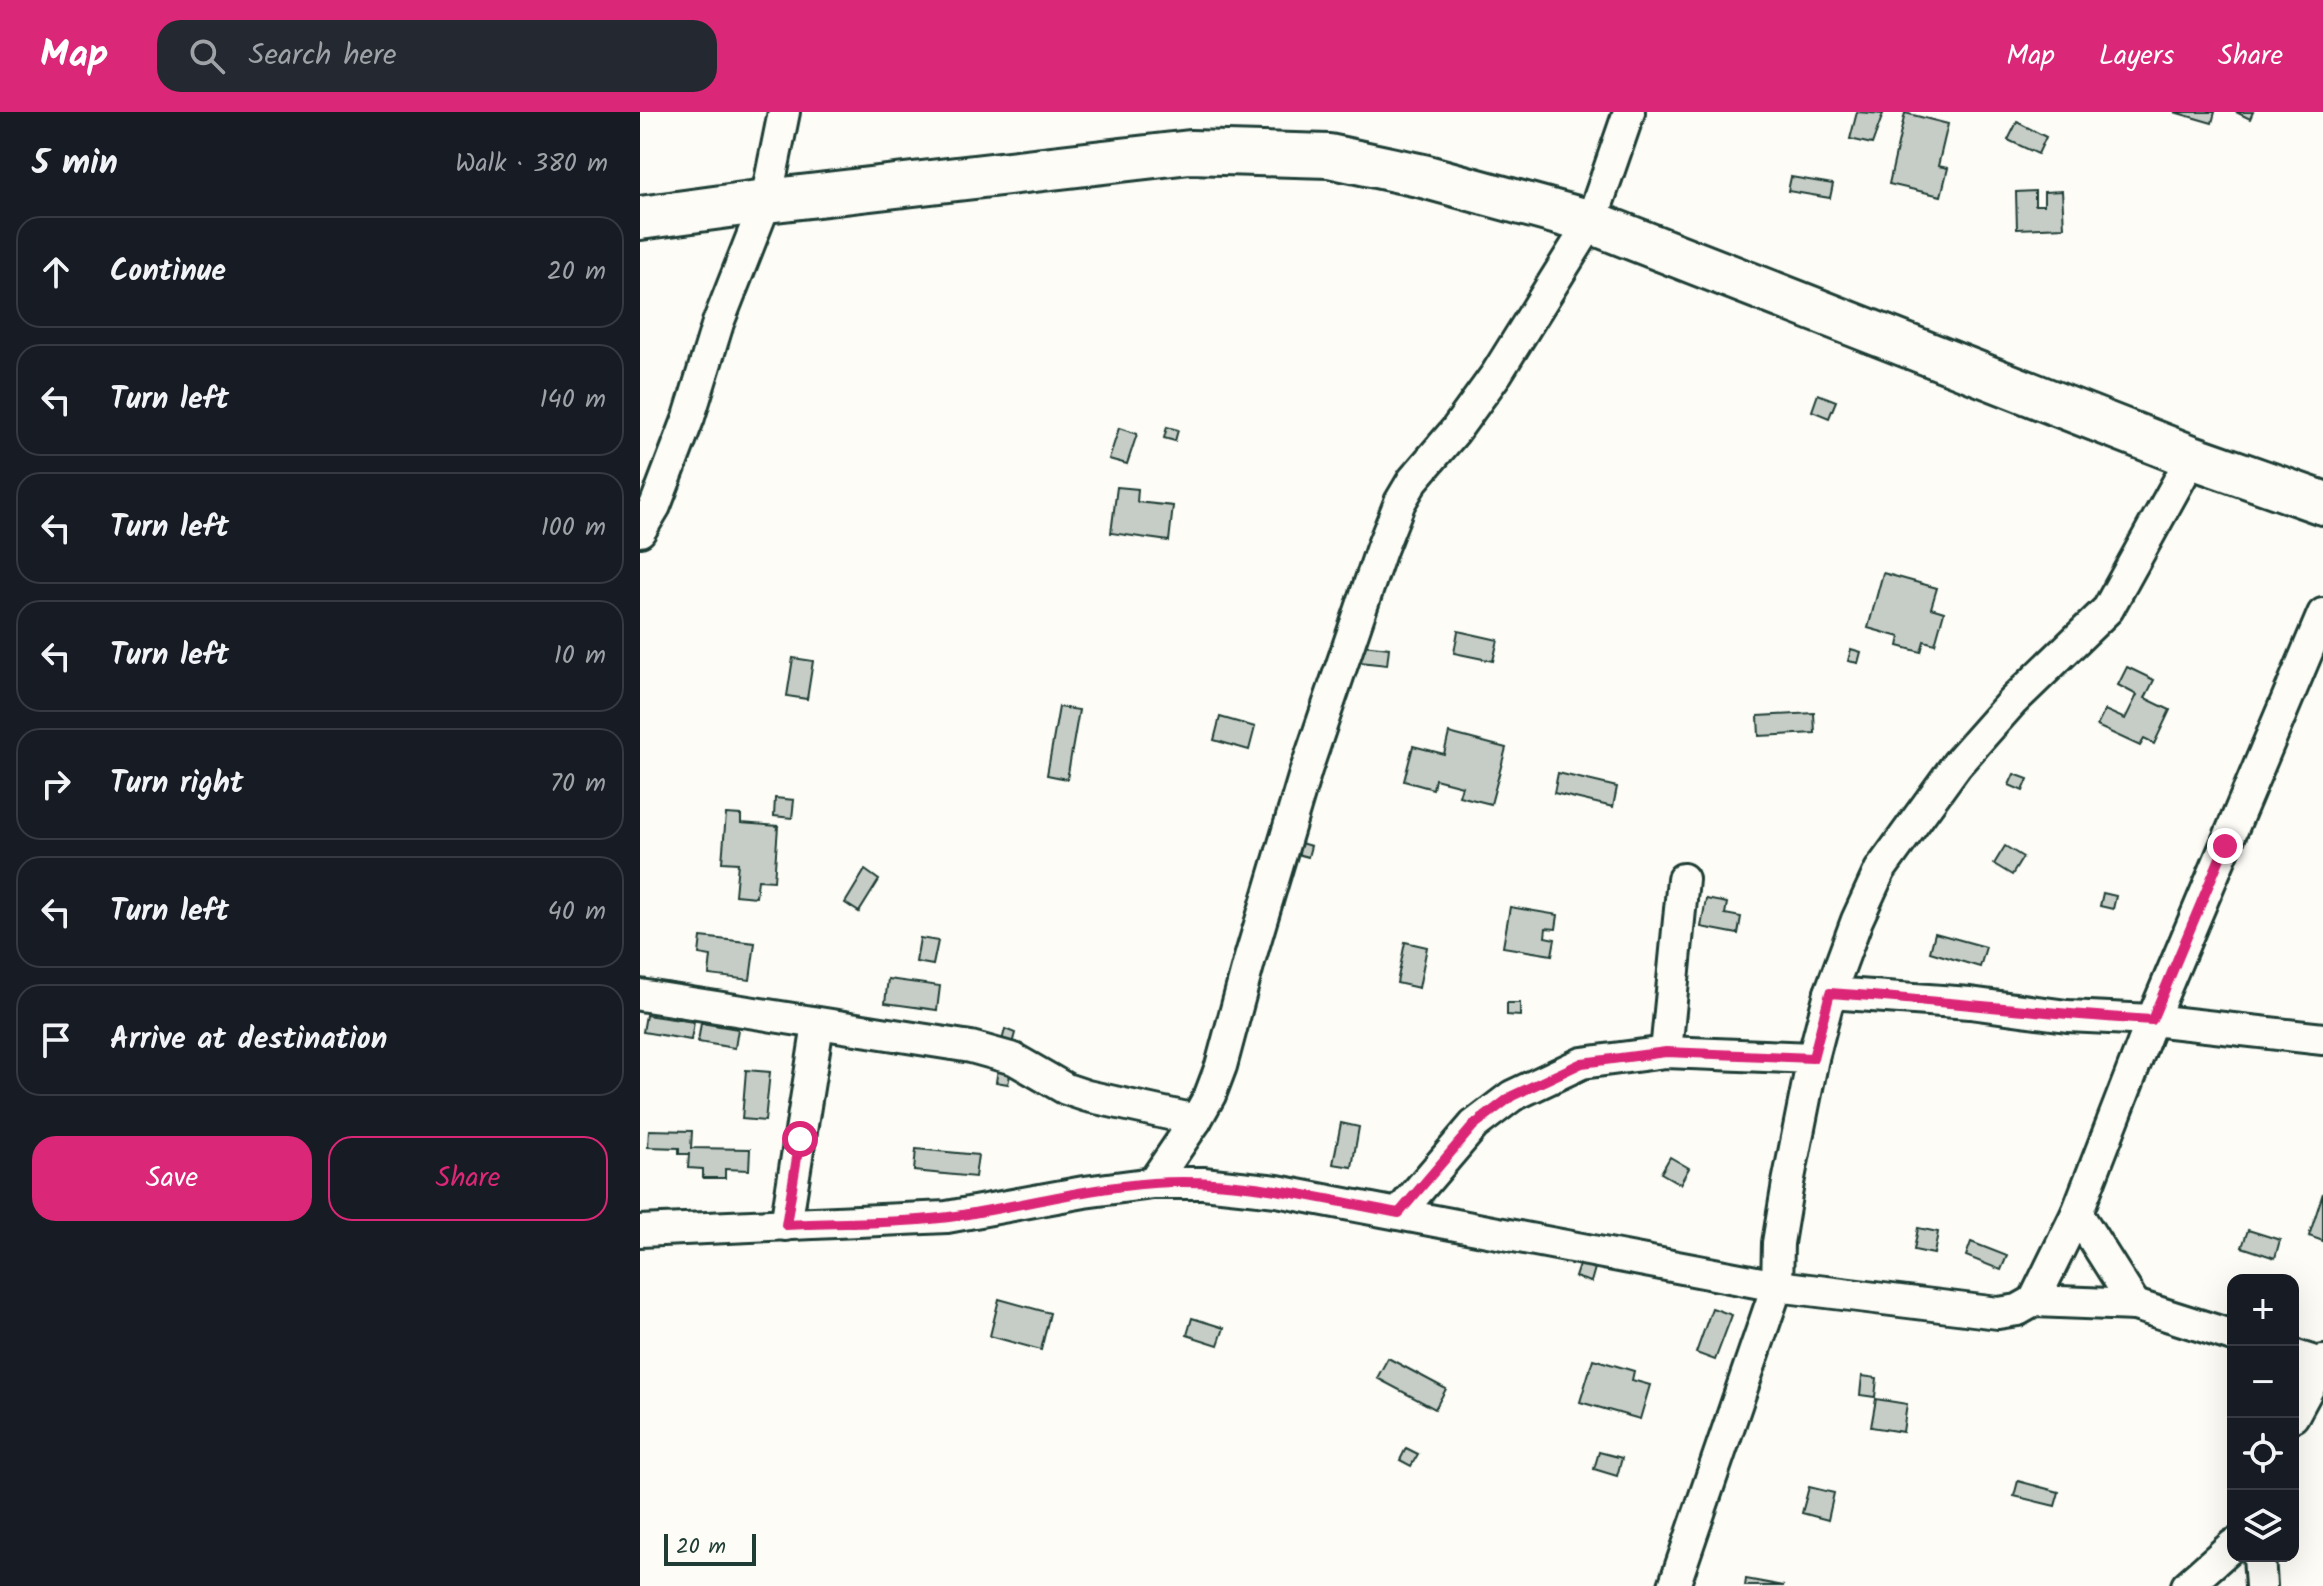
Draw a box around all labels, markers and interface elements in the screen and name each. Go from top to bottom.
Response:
search box [157,20,717,92]
text: Map [40,26,109,86]
text: Search here [249,32,396,80]
icon: search [185,34,229,78]
text: Map [2006,34,2055,79]
text: Layers [2099,34,2174,79]
text: Share [2218,34,2283,79]
text: 5 min [32,137,118,191]
text: Walk · 380 m [455,143,608,185]
text: Continue [110,248,226,296]
icon: ahead [34,250,78,294]
text: 20 m [547,251,606,293]
text: Turn left [110,376,229,424]
icon: left [34,378,78,422]
text: 140 m [539,379,606,421]
text: Turn left [110,504,229,552]
icon: left [34,506,78,550]
text: 100 m [541,507,606,549]
text: Turn left [110,632,229,680]
icon: left [34,634,78,678]
text: 10 m [554,635,606,677]
text: Turn right [110,760,243,808]
icon: right [34,762,78,806]
text: 70 m [550,763,606,805]
route end [2207,828,2243,864]
text: Turn left [110,888,229,936]
icon: left [34,890,78,934]
text: 40 m [548,891,606,933]
text: Arrive at destination [110,1016,387,1064]
icon: arrive [34,1018,78,1062]
route start [782,1121,818,1157]
button: Save [32,1136,312,1221]
button: Share [328,1136,608,1221]
map controls [2227,1274,2299,1562]
button: + [2227,1274,2299,1346]
button: − [2227,1346,2299,1418]
button: locate [2227,1418,2299,1490]
button: layers [2227,1490,2299,1562]
scale bar [664,1530,756,1566]
text: 20 m [676,1530,726,1565]

